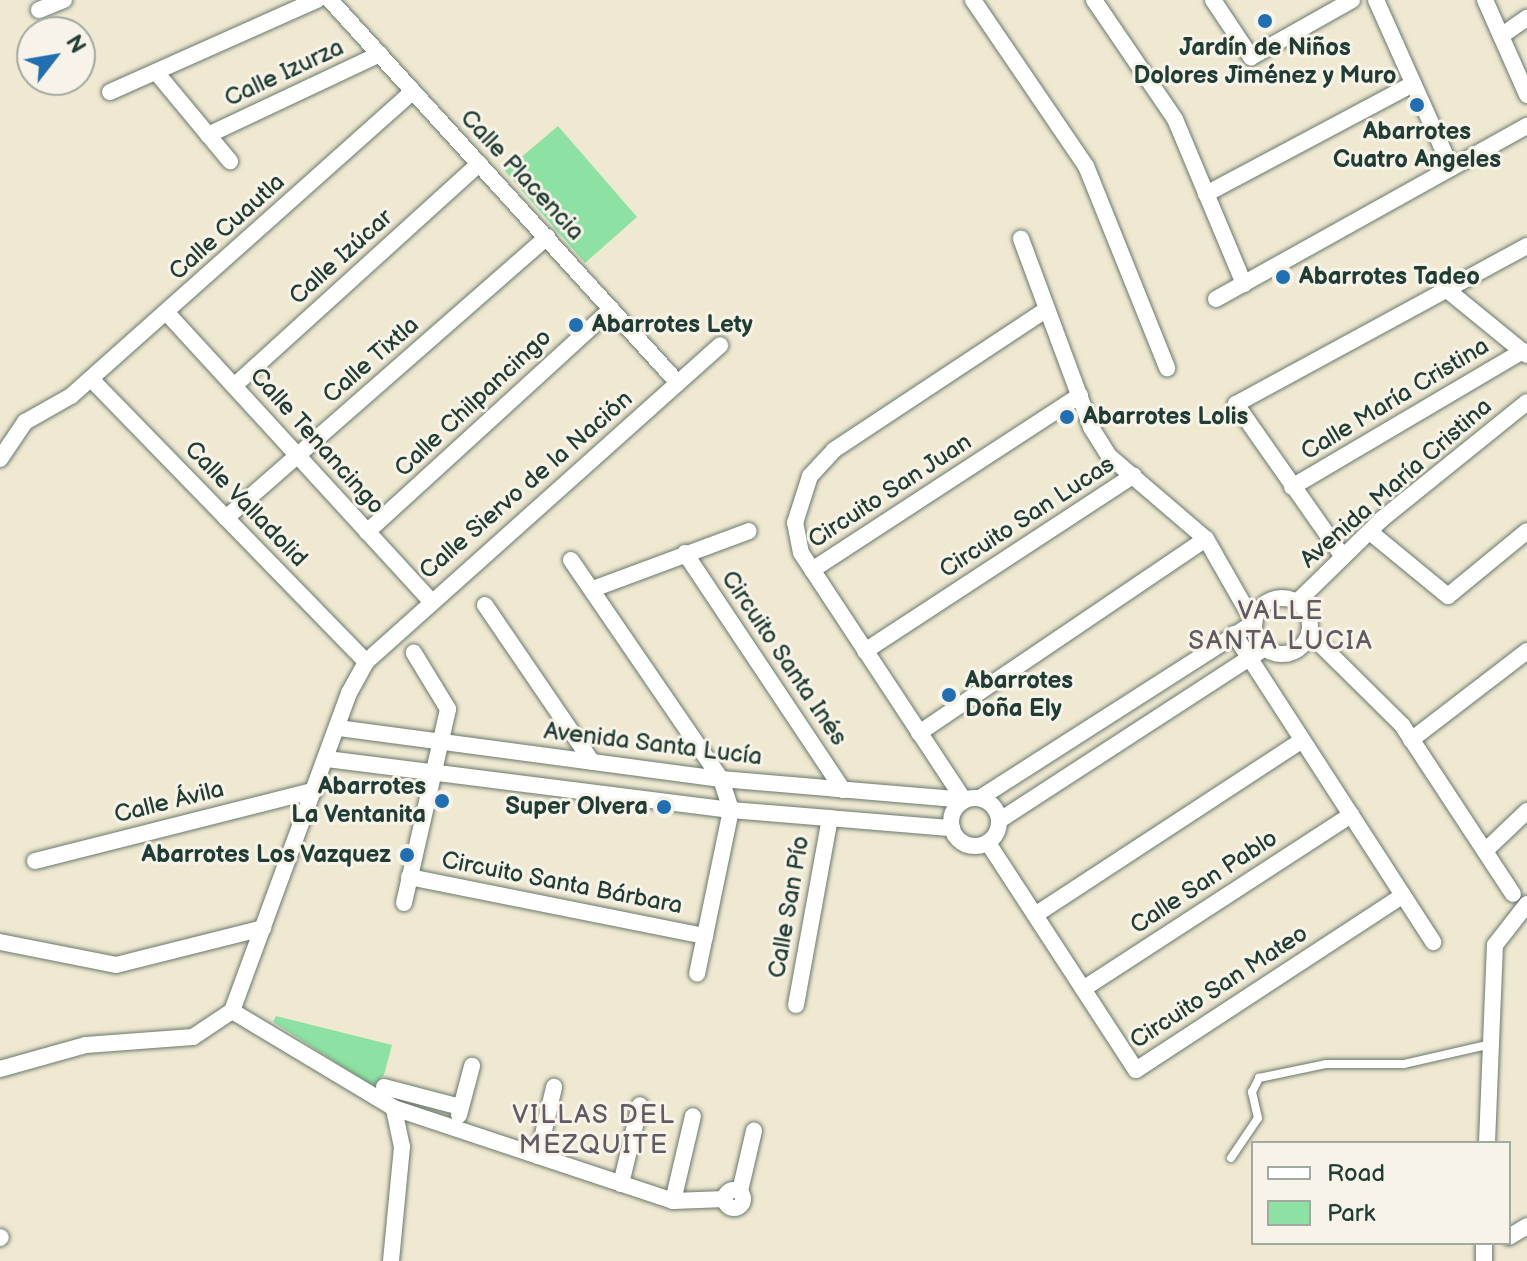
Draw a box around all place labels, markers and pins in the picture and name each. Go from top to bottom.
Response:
marker: Jardín de Niños Dolores Jiménez y Muro [1256,12,1274,30]
place label: Jardín de Niños Dolores Jiménez y Muro [1133,34,1397,90]
marker: Abarrotes Cuatro Angeles [1408,96,1426,114]
place label: Abarrotes Cuatro Angeles [1333,118,1501,174]
place label: Abarrotes Tadeo [1299,263,1480,291]
marker: Abarrotes Tadeo [1274,268,1292,286]
place label: Abarrotes Lety [592,311,753,339]
marker: Abarrotes Lety [567,316,585,334]
place label: Abarrotes Lolis [1083,403,1248,431]
marker: Abarrotes Lolis [1058,408,1076,426]
place label: Abarrotes Doña Ely [965,667,1073,723]
marker: Abarrotes Doña Ely [940,686,958,704]
place label: Abarrotes La Ventanita [290,773,426,829]
marker: Abarrotes La Ventanita [433,792,451,810]
place label: Super Olvera [505,793,648,821]
marker: Super Olvera [655,798,673,816]
place label: Abarrotes Los Vazquez [140,841,391,869]
marker: Abarrotes Los Vazquez [398,846,416,864]

